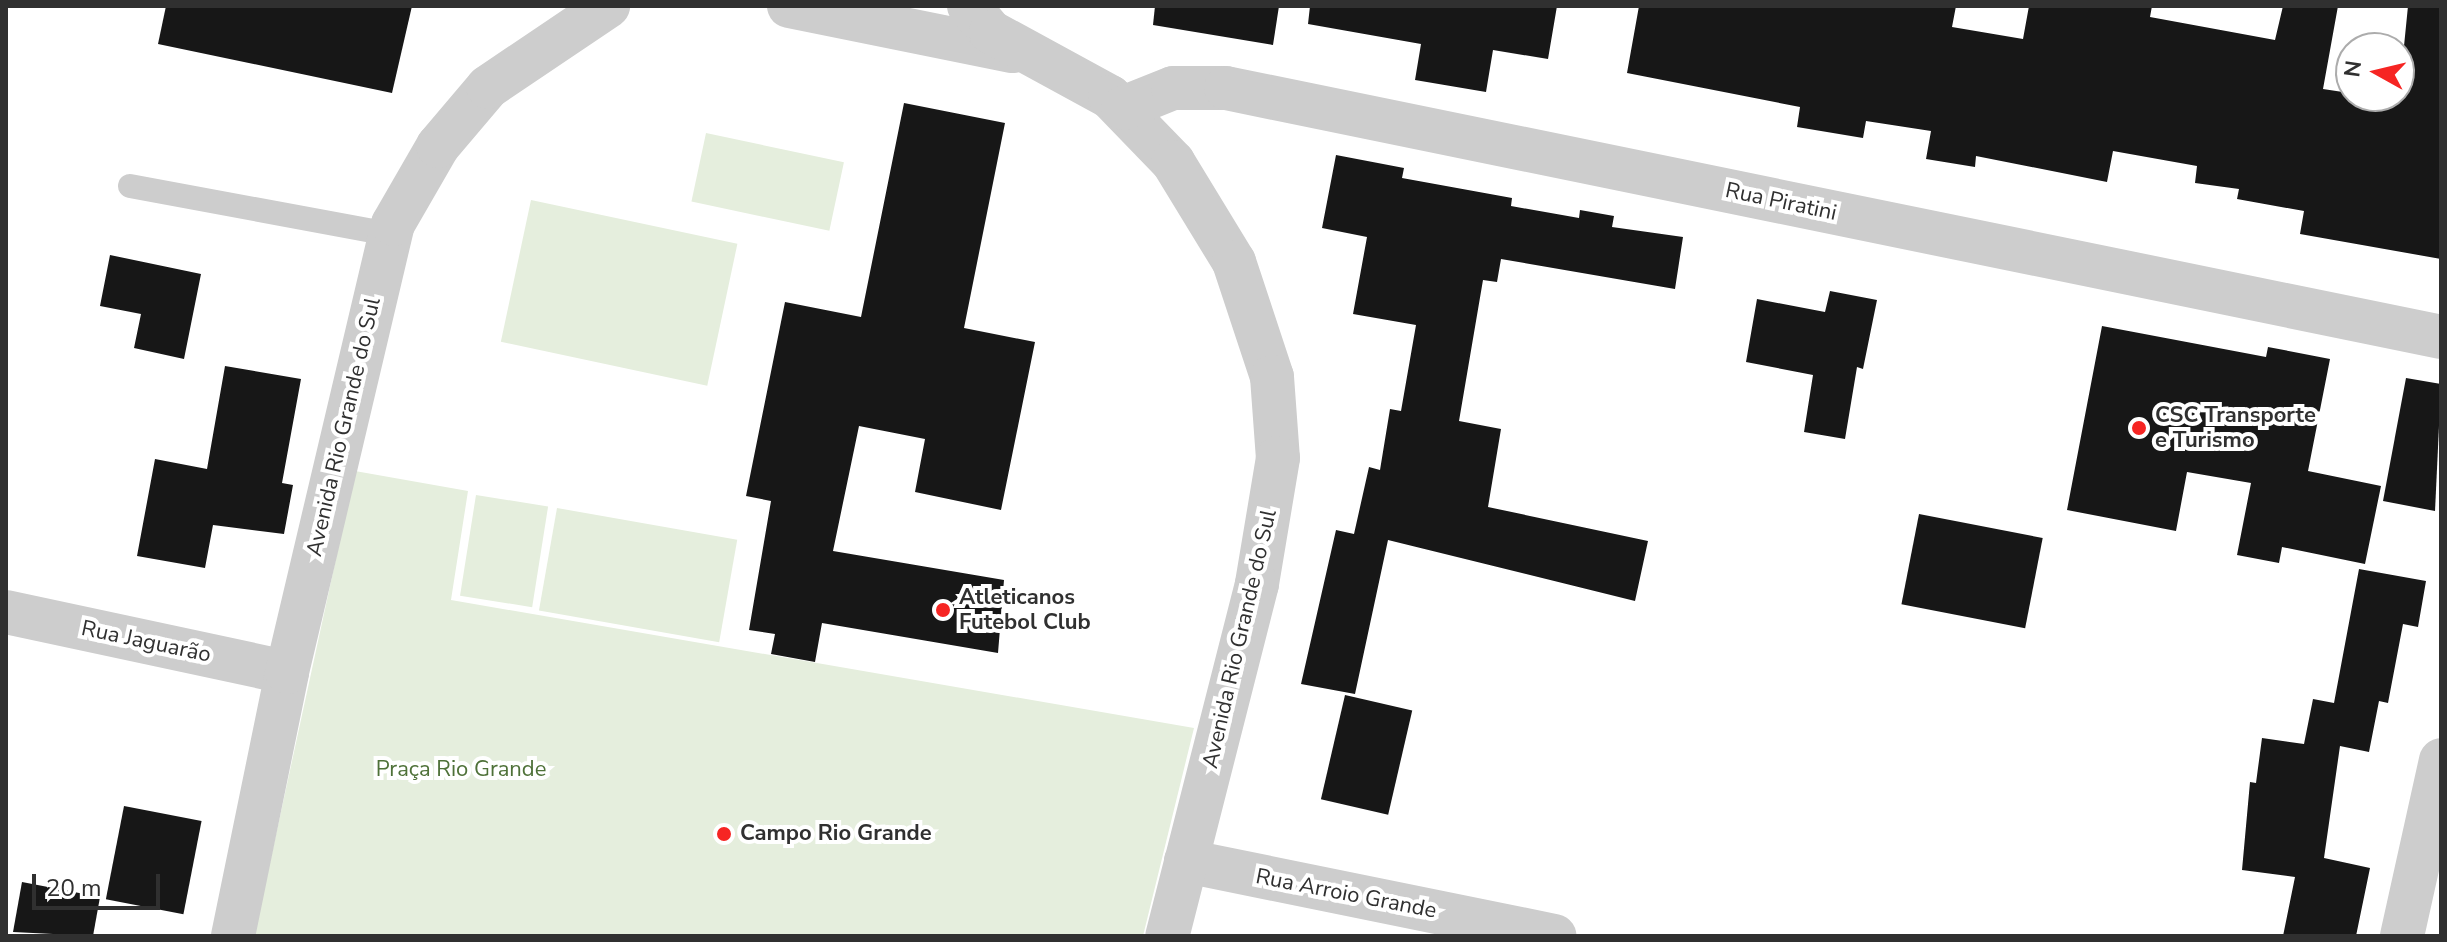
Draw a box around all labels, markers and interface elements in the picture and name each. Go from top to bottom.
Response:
north arrow [2335,32,2415,112]
text: N [2337,59,2369,79]
street label: Rua Piratini [1723,177,1839,227]
street label: Avenida Rio Grande do Sul [301,295,387,559]
place label: CSC Transporte e Turismo [2155,402,2316,454]
marker: CSC Transporte e Turismo [2130,419,2148,437]
street label: Avenida Rio Grande do Sul [1197,507,1283,771]
place label: Atleticanos Futebol Club [959,584,1091,636]
marker: Atleticanos Futebol Club [934,601,952,619]
street label: Rua Jaguarão [79,615,213,669]
park label: Praça Rio Grande [376,757,546,783]
place label: Campo Rio Grande [740,821,932,847]
marker: Campo Rio Grande [715,825,733,843]
scale bar [36,858,164,908]
street label: Rua Arroio Grande [1253,864,1439,924]
text: 20 m [46,872,102,904]

